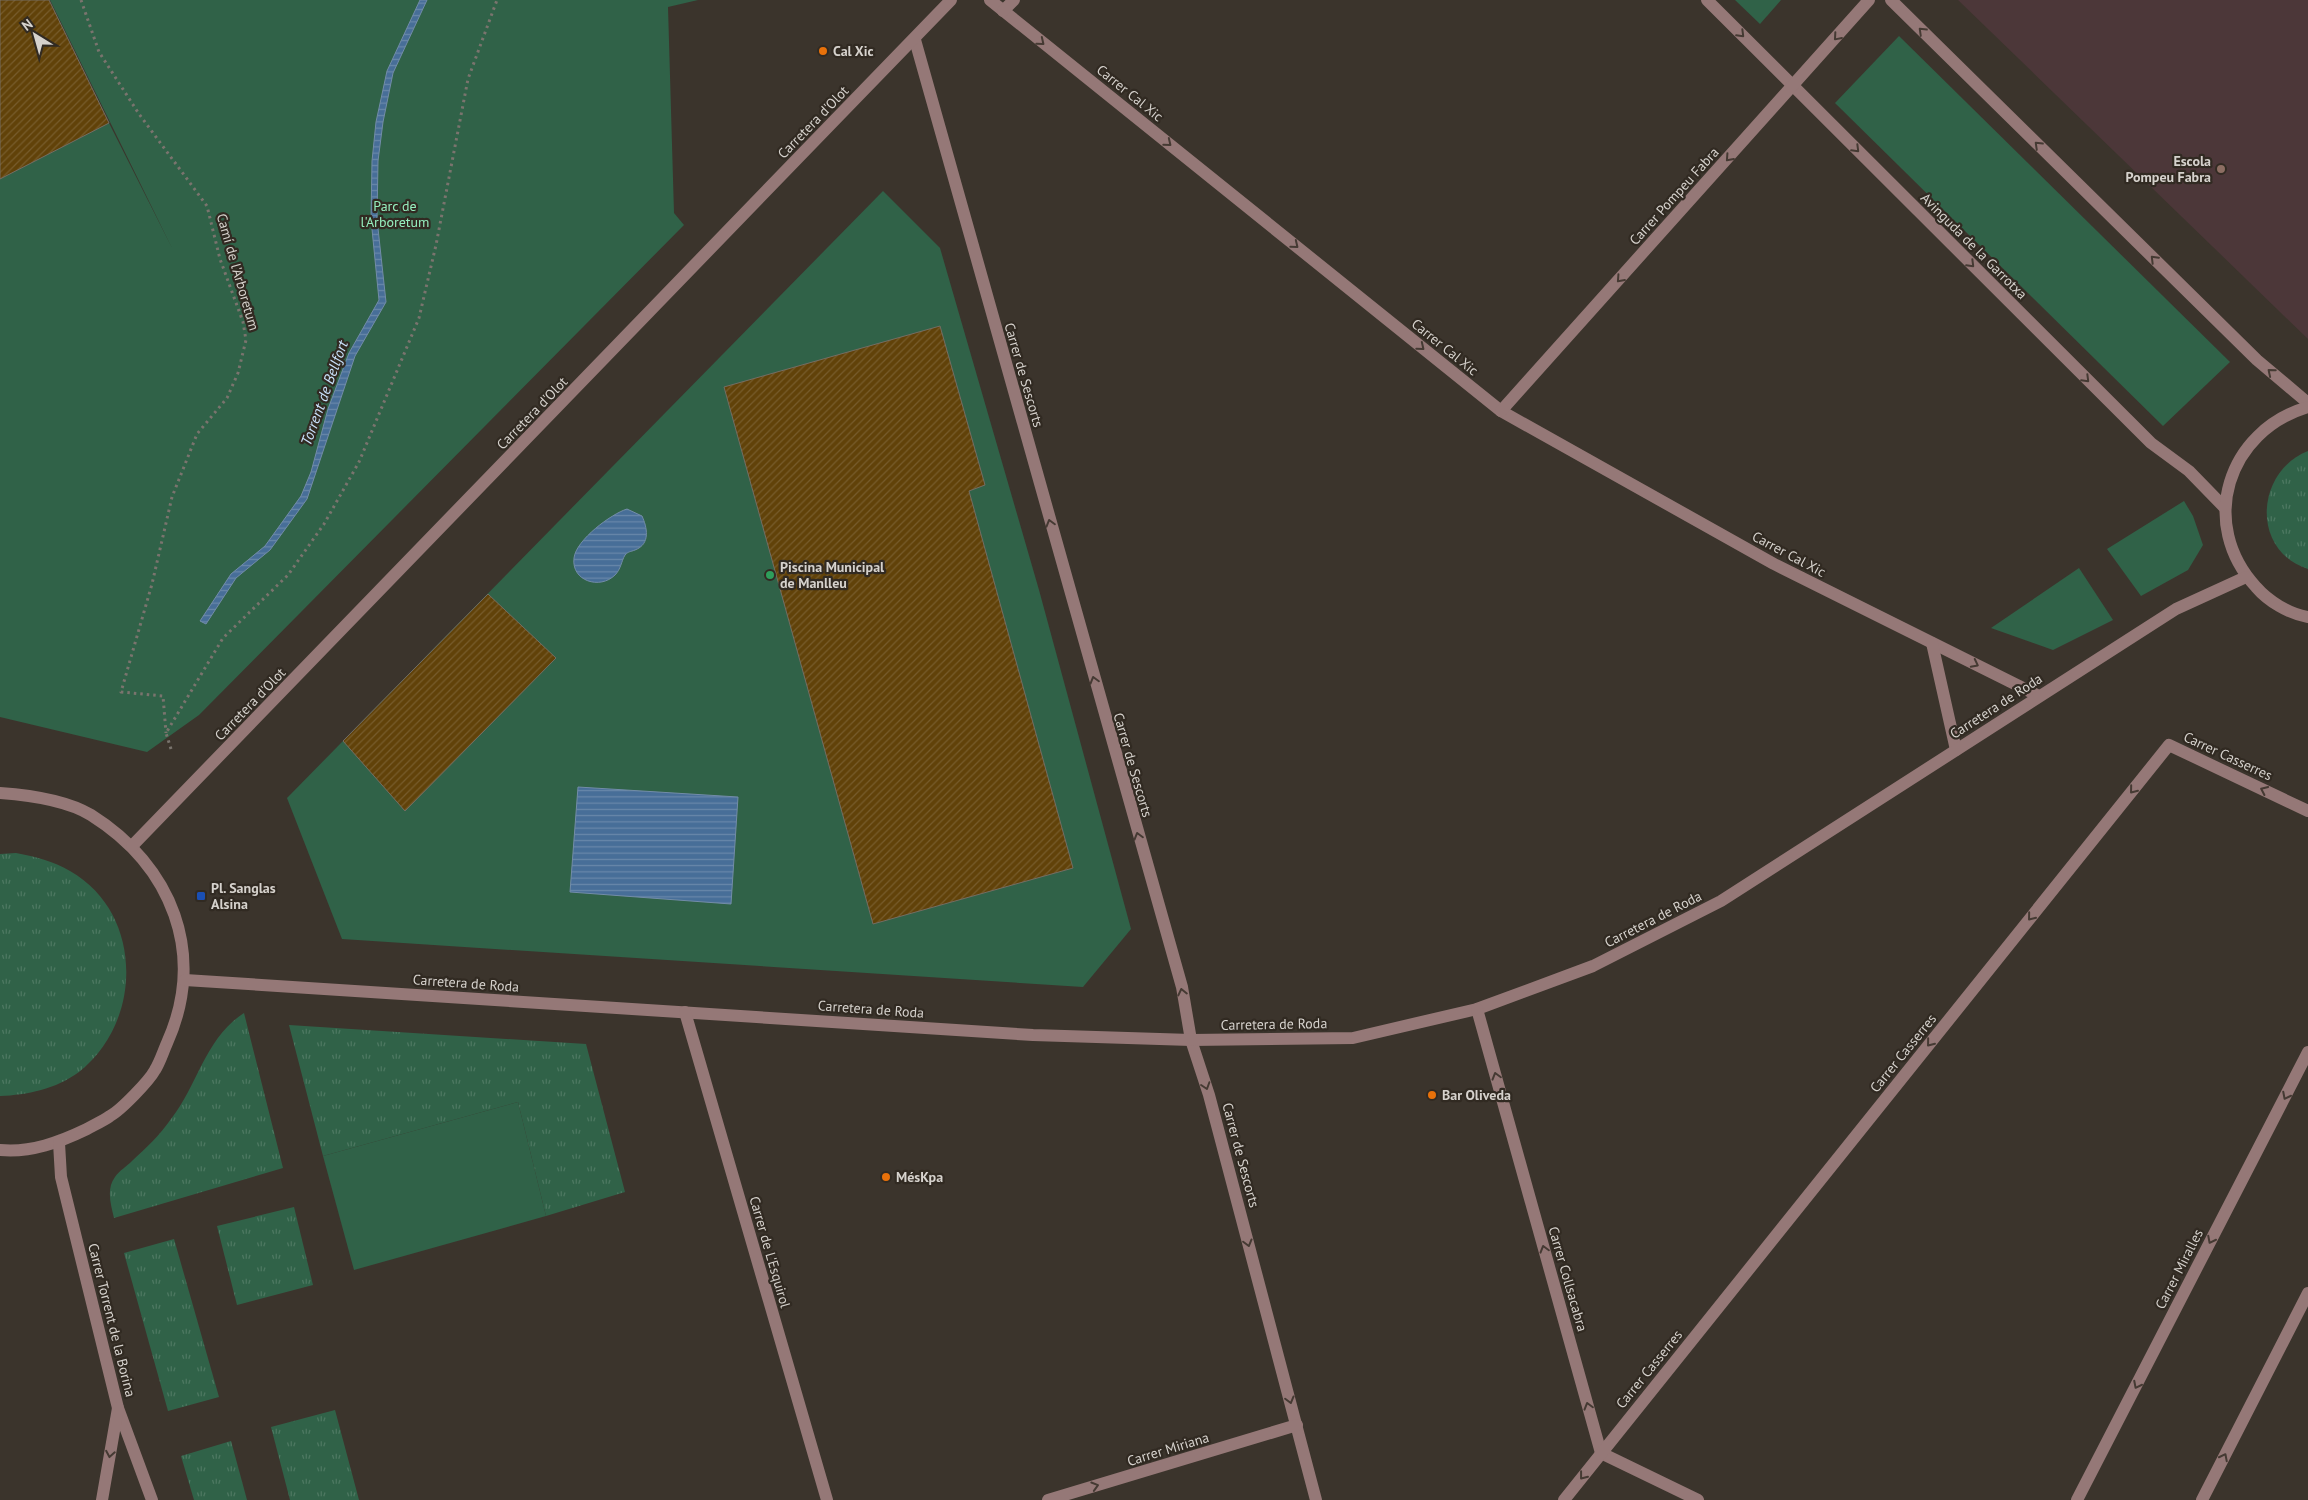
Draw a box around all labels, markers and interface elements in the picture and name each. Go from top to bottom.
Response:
north arrow [10,10,60,60]
text: N [18,15,36,35]
one-way arrow [1919,28,1928,37]
one-way arrow [1736,29,1745,38]
one-way arrow [1834,31,1843,40]
one-way arrow [1035,36,1044,44]
place label: Cal Xic [833,42,874,60]
marker: Cal Xic [817,45,829,57]
street label: Carrer Cal Xic [1093,61,1167,125]
street label: Carretera d'Olot [774,82,852,162]
one-way arrow [1162,138,1171,146]
one-way arrow [2035,141,2044,150]
street label: Carrer Pompeu Fabra [1625,143,1723,249]
one-way arrow [1850,144,1859,153]
one-way arrow [1726,152,1735,161]
place label: Escola Pompeu Fabra [2126,152,2211,186]
marker: Escola Pompeu Fabra [2215,163,2227,175]
street label: Avinguda de la Garrotxa [1917,189,2031,303]
park label: Parc de l'Arboretum [361,197,429,231]
street label: Camí de l'Arboretum [213,211,263,333]
one-way arrow [1289,240,1298,249]
one-way arrow [2151,255,2160,264]
one-way arrow [1965,258,1974,267]
one-way arrow [1617,273,1626,282]
street label: Carrer Cal Xic [1408,315,1482,379]
street label: Carrer de Sescorts [1000,321,1048,429]
water label: Torrent de Bellfort [296,337,352,448]
one-way arrow [1415,342,1424,350]
one-way arrow [2267,368,2276,377]
street label: Carretera d'Olot [493,373,571,453]
one-way arrow [2081,373,2090,382]
one-way arrow [1045,519,1056,528]
street label: Carrer Cal Xic [1749,527,1829,581]
place label: Piscina Municipal de Manlleu [780,558,885,592]
marker: Piscina Municipal de Manlleu [764,569,776,581]
one-way arrow [1970,658,1979,669]
street label: Carretera d'Olot [211,664,289,744]
street label: Carretera de Roda [1946,669,2046,743]
one-way arrow [1089,675,1100,684]
street label: Carrer de Sescorts [1109,711,1157,819]
street label: Carrer Casserres [2181,728,2275,784]
one-way arrow [2130,784,2138,793]
one-way arrow [2260,786,2269,796]
one-way arrow [1133,832,1143,841]
place label: Pl. Sanglas Alsina [211,879,276,913]
street label: Carretera de Roda [1601,887,1705,951]
marker: Pl. Sanglas Alsina [195,890,207,902]
one-way arrow [2028,911,2037,920]
street label: Carretera de Roda [412,970,520,996]
one-way arrow [1178,988,1188,997]
street label: Carretera de Roda [817,996,925,1022]
street label: Carrer Casserres [1866,1010,1940,1096]
street label: Carretera de Roda [1221,1014,1327,1034]
one-way arrow [1926,1038,1935,1047]
one-way arrow [1492,1072,1502,1081]
one-way arrow [1201,1082,1211,1090]
place label: Bar Oliveda [1442,1086,1511,1104]
marker: Bar Oliveda [1426,1089,1438,1101]
one-way arrow [2282,1091,2292,1100]
street label: Carrer de Sescorts [1218,1101,1264,1210]
place label: MésKpa [896,1168,943,1186]
marker: MésKpa [880,1171,892,1183]
street label: Carrer de L'Esquirol [745,1194,795,1310]
street label: Carrer Collsacabra [1544,1224,1592,1334]
street label: Carrer Miralles [2151,1226,2207,1312]
one-way arrow [2207,1235,2217,1244]
one-way arrow [1243,1239,1253,1247]
street label: Carrer Torrent de la Borina [84,1241,140,1399]
one-way arrow [1540,1246,1550,1254]
street label: Carrer Casserres [1612,1326,1686,1412]
one-way arrow [2133,1379,2143,1388]
one-way arrow [1284,1396,1295,1405]
one-way arrow [1583,1402,1594,1410]
street label: Carrer Miriana [1125,1428,1211,1470]
one-way arrow [105,1450,115,1458]
one-way arrow [2218,1453,2228,1462]
one-way arrow [1579,1471,1588,1480]
one-way arrow [1090,1482,1099,1492]

